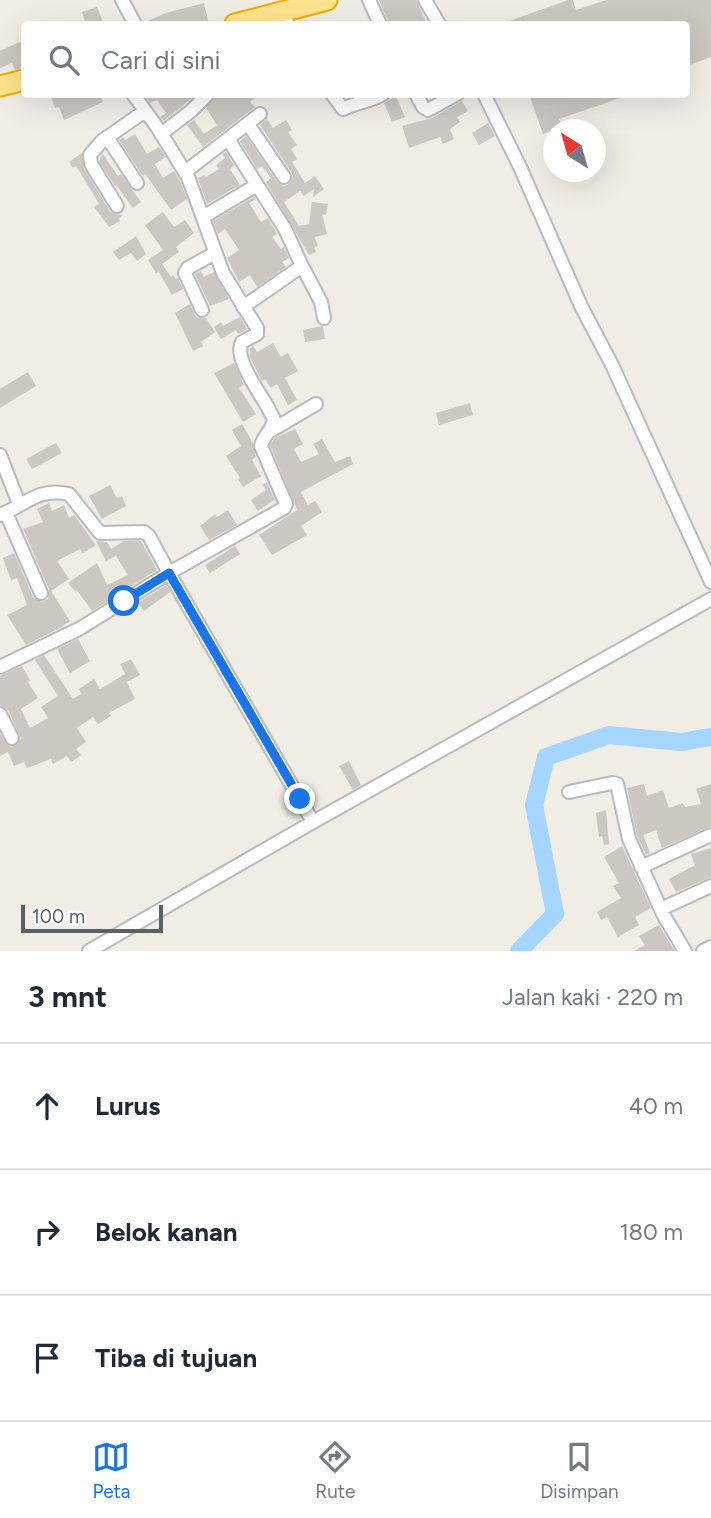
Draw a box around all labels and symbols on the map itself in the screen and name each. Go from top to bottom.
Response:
north arrow [543,119,606,182]
route start [108,585,139,616]
route end [284,783,315,814]
scale bar [21,902,163,934]

